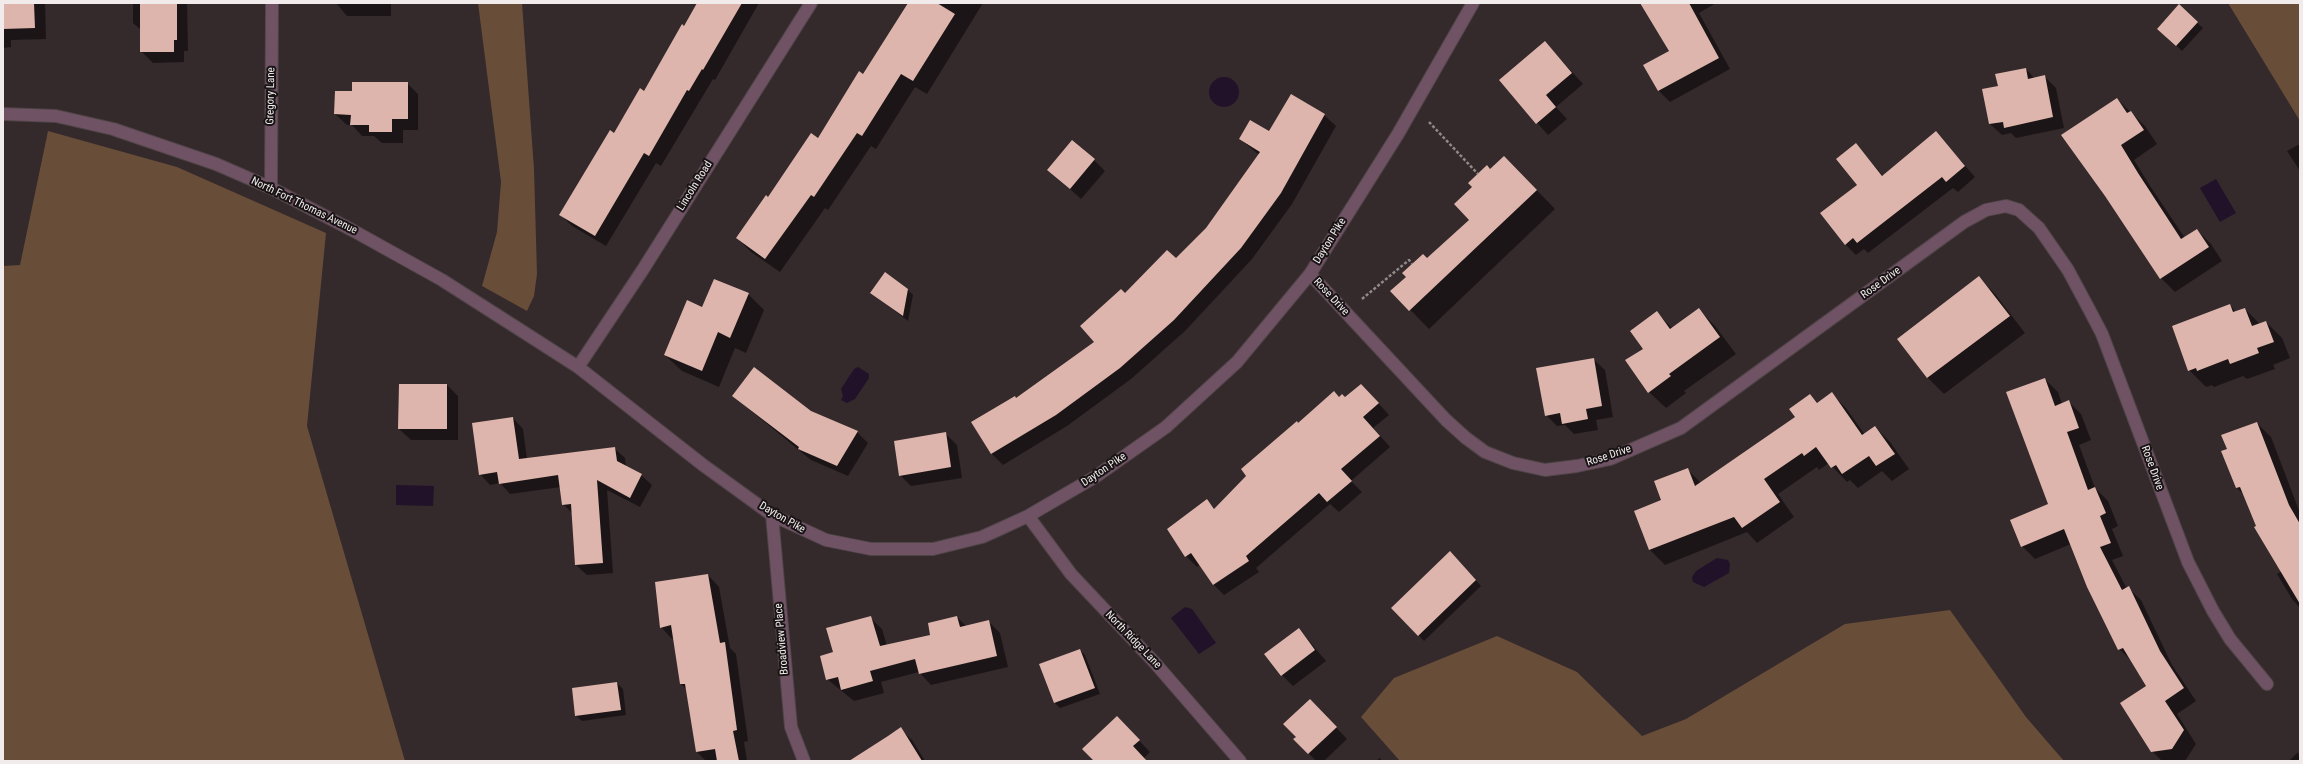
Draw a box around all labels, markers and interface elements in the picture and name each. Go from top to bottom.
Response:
street label: Gregory Lane [264,67,278,125]
street label: Lincoln Road [675,159,715,213]
street label: North Fort Thomas Avenue [249,175,359,237]
street label: Dayton Pike [1311,216,1349,266]
street label: Rose Drive [1859,264,1903,302]
street label: Rose Drive [1310,276,1352,318]
street label: Rose Drive [1585,443,1633,469]
street label: Rose Drive [2138,444,2166,492]
street label: Dayton Pike [1079,450,1129,490]
street label: Dayton Pike [757,499,807,537]
street label: Broadview Place [772,603,792,675]
street label: North Ridge Lane [1102,608,1164,672]

